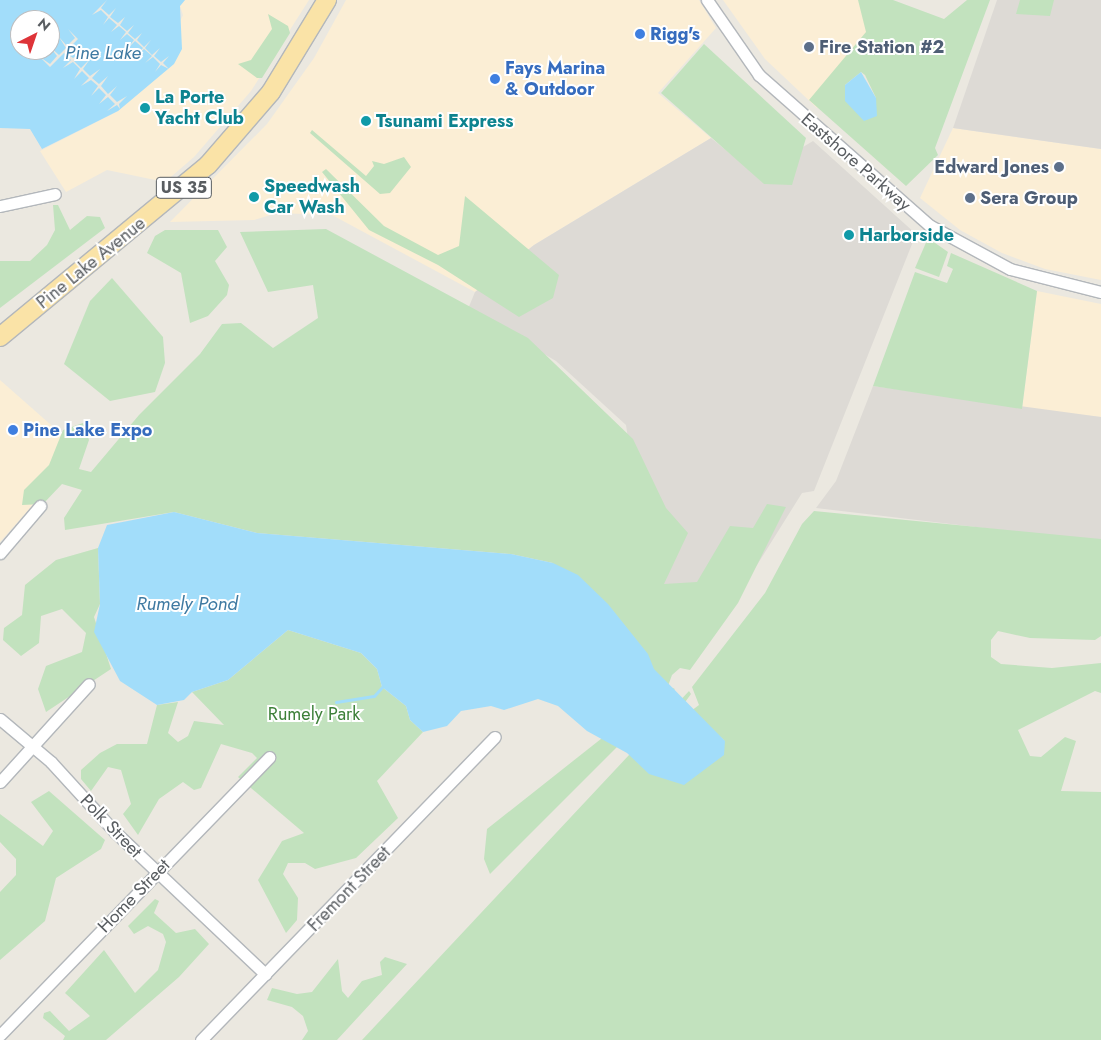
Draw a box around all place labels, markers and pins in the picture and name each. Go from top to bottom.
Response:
place label: Rigg's [650,23,700,45]
marker: Rigg's [634,28,646,40]
place label: Fire Station #2 [819,36,944,58]
marker: Fire Station #2 [803,41,815,53]
place label: Fays Marina & Outdoor [505,58,605,100]
marker: Fays Marina & Outdoor [489,73,501,85]
place label: La Porte Yacht Club [155,87,244,130]
marker: La Porte Yacht Club [139,102,151,114]
place label: Tsunami Express [376,110,513,132]
marker: Tsunami Express [360,115,372,127]
place label: Edward Jones [934,156,1049,178]
marker: Edward Jones [1053,161,1065,173]
place label: Speedwash Car Wash [264,176,360,218]
place label: Sera Group [980,187,1078,209]
marker: Speedwash Car Wash [248,191,260,203]
marker: Sera Group [964,192,976,204]
place label: Harborside [859,224,954,246]
marker: Harborside [843,229,855,241]
place label: Pine Lake Expo [23,419,152,441]
marker: Pine Lake Expo [7,424,19,436]

